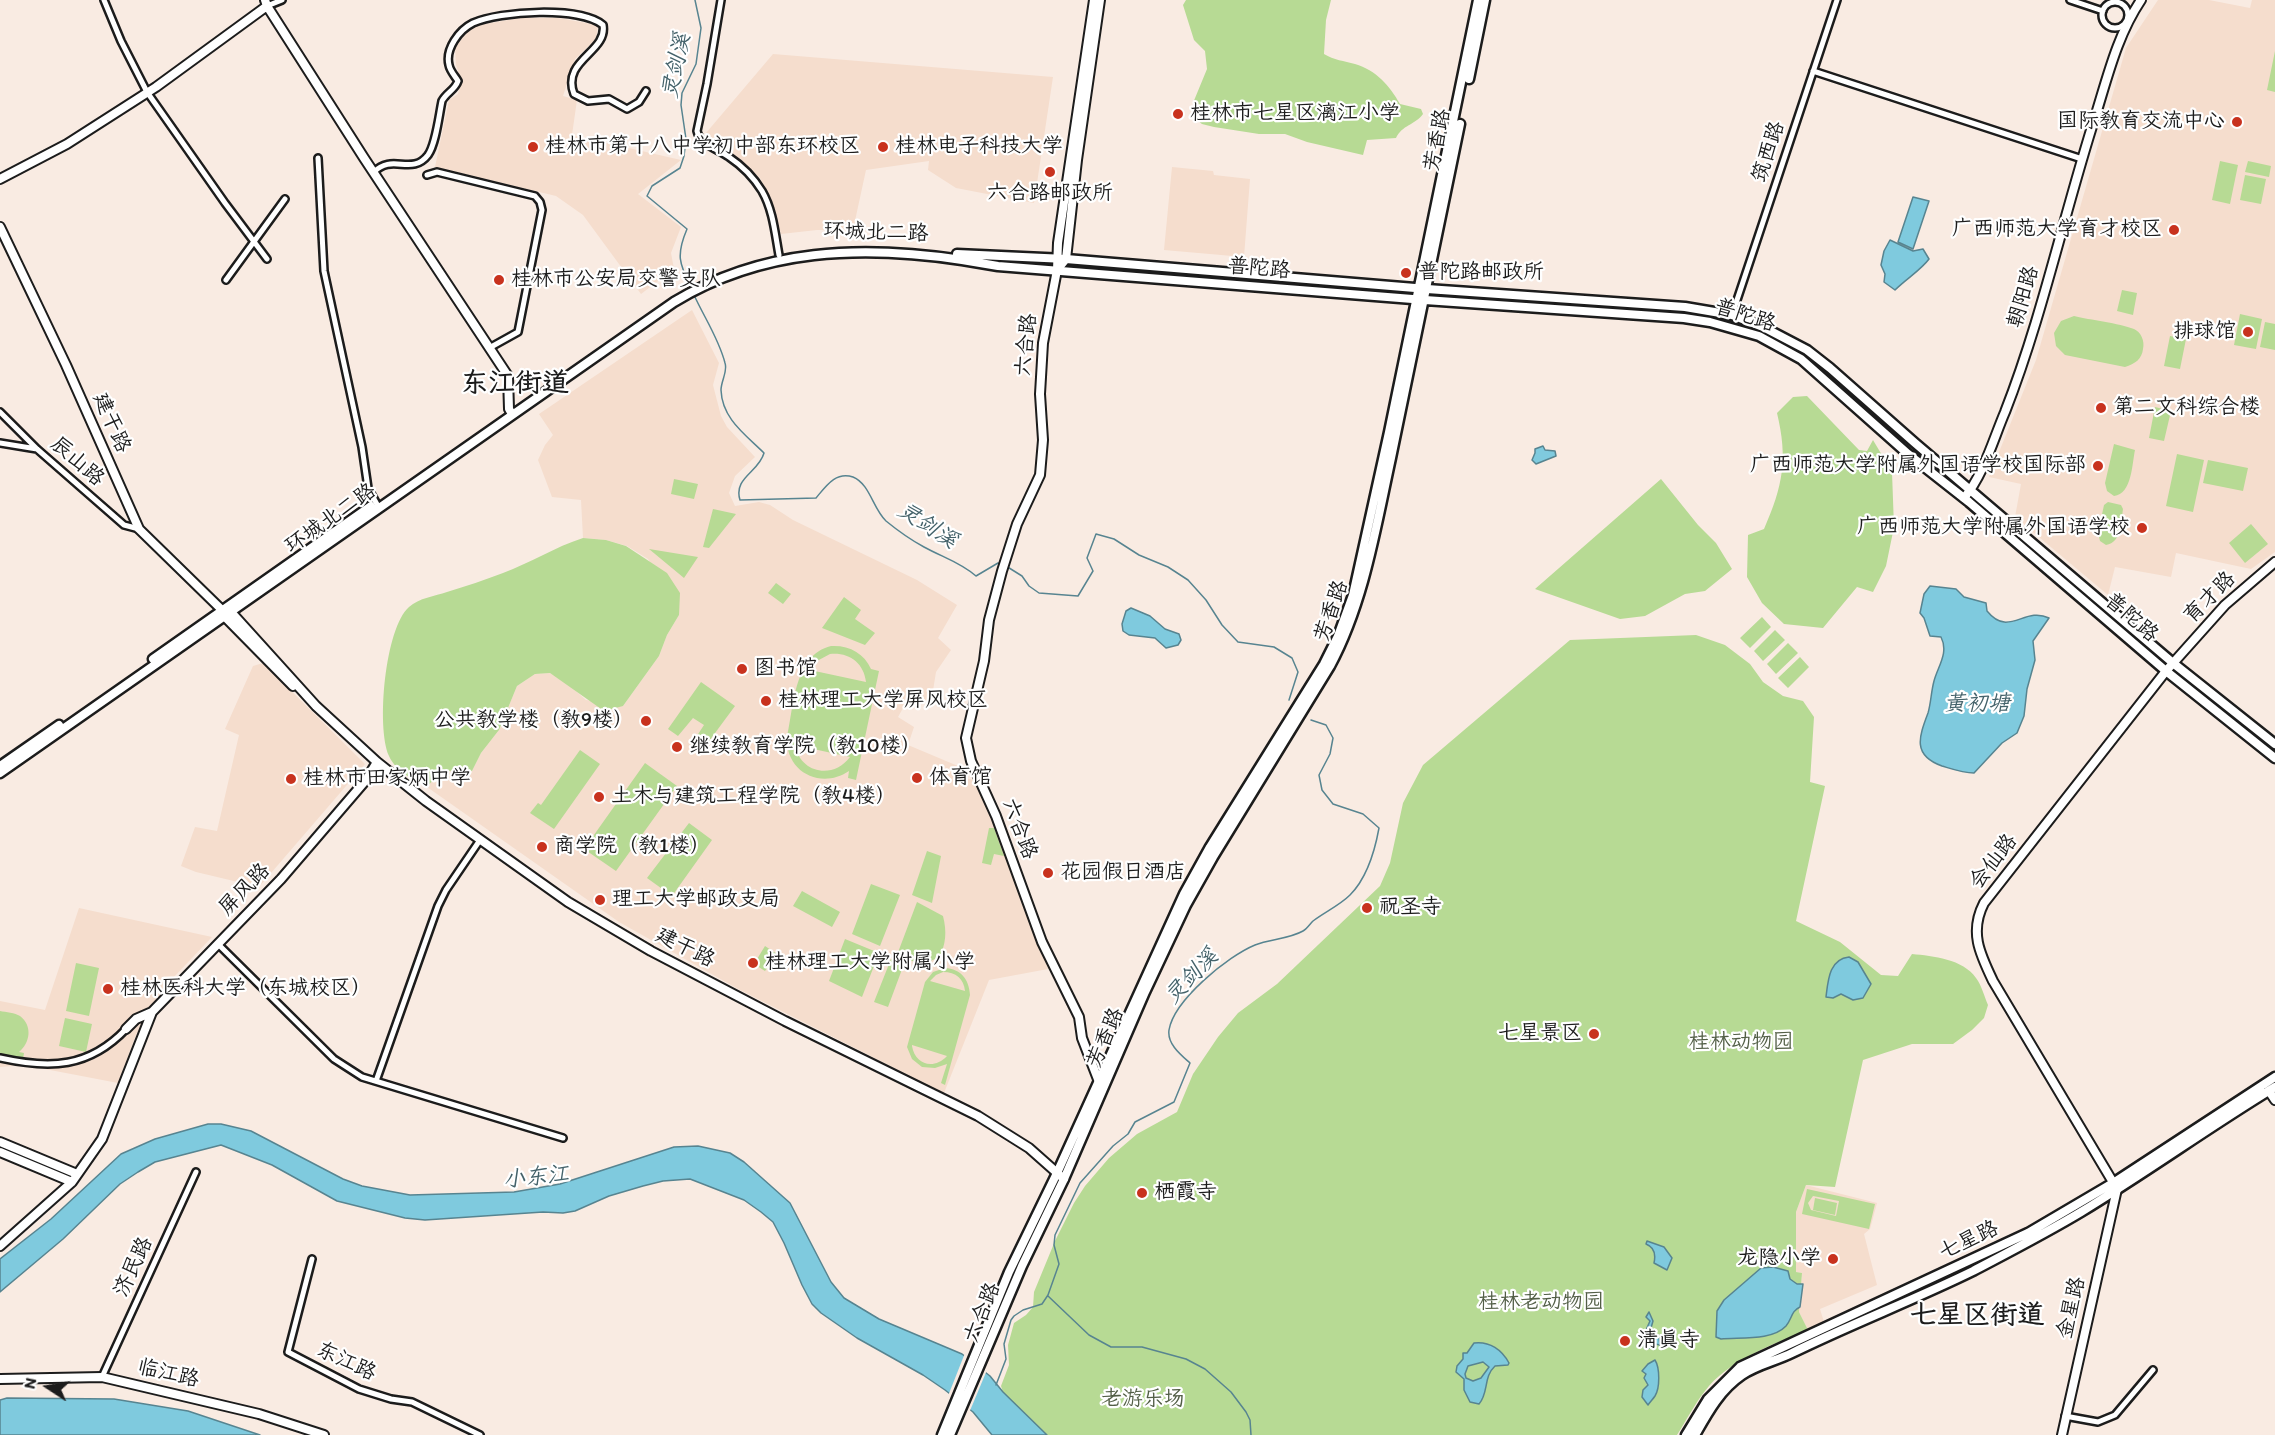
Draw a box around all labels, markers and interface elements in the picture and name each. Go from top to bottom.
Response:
water label: 灵剑溪 [657,31,697,101]
place label: 桂林市七星区漓江小学 [1190,101,1400,127]
marker: 桂林市七星区漓江小学 [1171,107,1185,121]
street label: 芳香路 [1420,107,1456,173]
place label: 国际教育交流中心 [2057,109,2225,135]
marker: 国际教育交流中心 [2230,115,2244,129]
street label: 筑西路 [1747,118,1791,186]
place label: 桂林市第十八中学初中部东环校区 [545,134,860,160]
place label: 桂林电子科技大学 [895,134,1063,160]
marker: 桂林市第十八中学初中部东环校区 [526,140,540,154]
marker: 桂林电子科技大学 [876,140,890,154]
marker: 六合路邮政所 [1043,165,1057,179]
place label: 六合路邮政所 [987,181,1113,207]
place label: 广西师范大学育才校区 [1952,217,2162,243]
street label: 环城北二路 [823,219,929,247]
marker: 广西师范大学育才校区 [2167,223,2181,237]
street label: 普陀路 [1227,254,1291,284]
place label: 普陀路邮政所 [1418,260,1544,286]
street label: 朝阳路 [2003,263,2045,331]
marker: 普陀路邮政所 [1399,266,1413,280]
place label: 桂林市公安局交警支队 [511,267,721,293]
marker: 桂林市公安局交警支队 [492,273,506,287]
street label: 普陀路 [1711,294,1779,338]
street label: 六合路 [1011,312,1043,378]
place label: 排球馆 [2173,319,2236,345]
marker: 排球馆 [2241,325,2255,339]
district label: 东江街道 [461,368,569,400]
street label: 建干路 [87,389,135,457]
place label: 第二文科综合楼 [2113,395,2260,421]
marker: 第二文科综合楼 [2094,401,2108,415]
street label: 辰山路 [45,432,109,492]
place label: 广西师范大学附属外国语学校国际部 [1750,453,2086,479]
marker: 广西师范大学附属外国语学校国际部 [2091,459,2105,473]
street label: 环城北二路 [281,479,381,559]
water label: 灵剑溪 [892,497,962,555]
place label: 广西师范大学附属外国语学校 [1857,515,2130,541]
marker: 广西师范大学附属外国语学校 [2135,521,2149,535]
street label: 育才路 [2179,567,2241,629]
street label: 芳香路 [1310,577,1354,645]
street label: 普陀路 [2099,588,2163,648]
place label: 图书馆 [754,656,817,682]
marker: 图书馆 [735,662,749,676]
place label: 桂林理工大学屏风校区 [778,688,988,714]
water label: 黄初塘 [1944,691,2010,717]
marker: 桂林理工大学屏风校区 [759,694,773,708]
place label: 公共教学楼（教9楼） [434,708,634,734]
marker: 公共教学楼（教9楼） [639,714,653,728]
place label: 继续教育学院（教10楼） [689,734,922,760]
marker: 继续教育学院（教10楼） [670,740,684,754]
place label: 体育馆 [929,765,992,791]
place label: 桂林市田家炳中学 [303,766,471,792]
marker: 体育馆 [910,771,924,785]
marker: 桂林市田家炳中学 [284,772,298,786]
place label: 土木与建筑工程学院（教4楼） [611,784,897,810]
marker: 土木与建筑工程学院（教4楼） [592,790,606,804]
street label: 六合路 [996,795,1042,863]
street label: 会仙路 [1965,829,2023,895]
place label: 商学院（教1楼） [554,834,711,860]
marker: 商学院（教1楼） [535,840,549,854]
street label: 屏风路 [214,859,276,921]
place label: 花园假日酒店 [1060,860,1186,886]
marker: 花园假日酒店 [1041,866,1055,880]
place label: 理工大学邮政支局 [612,887,780,913]
marker: 理工大学邮政支局 [593,893,607,907]
place label: 祝圣寺 [1379,895,1442,921]
marker: 祝圣寺 [1360,901,1374,915]
street label: 建干路 [651,922,719,974]
water label: 灵剑溪 [1160,944,1224,1010]
place label: 桂林理工大学附属小学 [765,950,975,976]
marker: 桂林理工大学附属小学 [746,956,760,970]
place label: 桂林医科大学（东城校区） [120,976,372,1002]
marker: 桂林医科大学（东城校区） [101,982,115,996]
street label: 芳香路 [1082,1004,1130,1072]
place label: 七星景区 [1498,1021,1582,1047]
marker: 七星景区 [1587,1027,1601,1041]
park label: 桂林动物园 [1689,1030,1793,1056]
water label: 小东江 [502,1161,570,1195]
place label: 栖霞寺 [1154,1180,1217,1206]
marker: 栖霞寺 [1135,1186,1149,1200]
street label: 七星路 [1935,1216,2003,1266]
street label: 济民路 [109,1233,159,1301]
place label: 龙隐小学 [1737,1246,1821,1272]
marker: 龙隐小学 [1826,1252,1840,1266]
street label: 金星路 [2053,1274,2091,1342]
street label: 六合路 [960,1279,1006,1347]
park label: 桂林老动物园 [1478,1290,1604,1316]
district label: 七星区街道 [1910,1300,2044,1332]
place label: 清真寺 [1637,1328,1700,1354]
marker: 清真寺 [1618,1334,1632,1348]
street label: 东江路 [312,1337,380,1387]
street label: 临江路 [134,1355,202,1393]
north arrow [18,1357,78,1417]
text: N [19,1376,40,1390]
park label: 老游乐场 [1101,1387,1185,1413]

